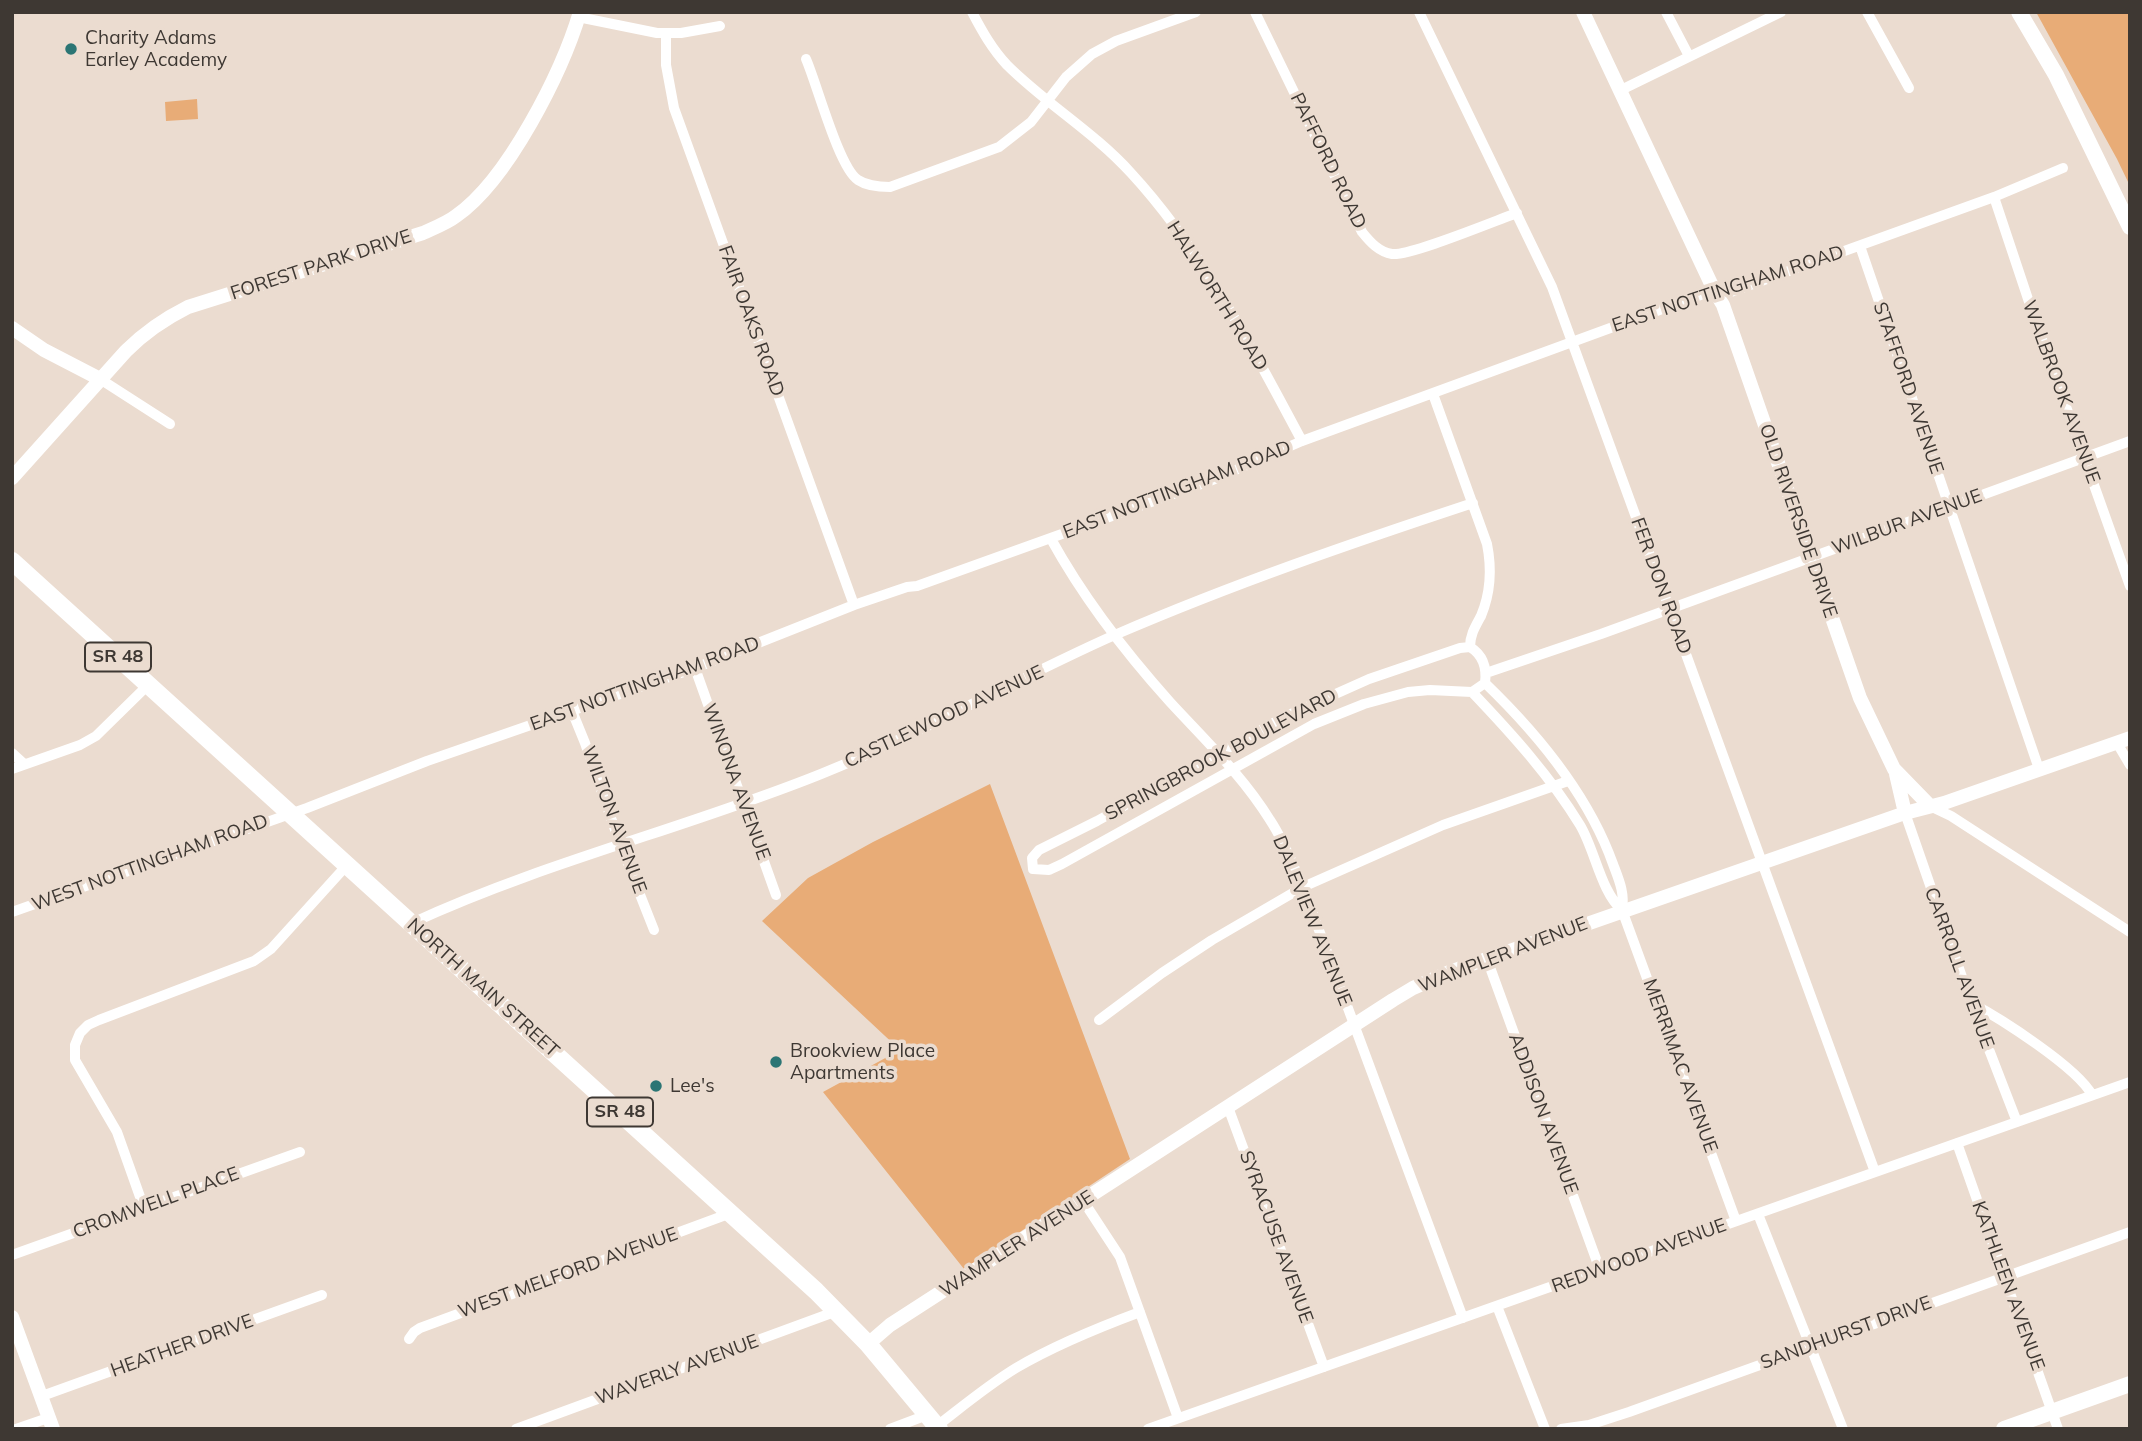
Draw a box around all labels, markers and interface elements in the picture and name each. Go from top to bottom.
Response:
place label: Charity Adams Earley Academy [85,27,227,71]
marker: Charity Adams Earley Academy [63,41,79,57]
street label: PAFFORD ROAD [1285,89,1371,233]
street label: HALWORTH ROAD [1162,217,1272,375]
street label: FOREST PARK DRIVE [228,225,414,305]
street label: EAST NOTTINGHAM ROAD [1609,241,1847,337]
street label: FAIR OAKS ROAD [713,242,789,400]
street label: WALBROOK AVENUE [2017,297,2105,487]
street label: STAFFORD AVENUE [1868,299,1948,477]
street label: OLD RIVERSIDE DRIVE [1754,421,1842,621]
street label: EAST NOTTINGHAM ROAD [1060,436,1294,544]
street label: WILBUR AVENUE [1829,484,1985,560]
street label: FER DON ROAD [1626,515,1696,657]
street label: EAST NOTTINGHAM ROAD [527,632,763,736]
road number: SR 48 [85,642,151,672]
street label: CASTLEWOOD AVENUE [841,661,1047,773]
street label: SPRINGBROOK BOULEVARD [1101,684,1341,826]
street label: WINONA AVENUE [697,701,775,863]
street label: WILTON AVENUE [577,743,651,897]
street label: WEST NOTTINGHAM ROAD [29,810,271,916]
street label: DALEVIEW AVENUE [1267,833,1357,1009]
street label: CARROLL AVENUE [1919,884,1999,1052]
street label: WAMPLER AVENUE [1415,912,1591,998]
street label: NORTH MAIN STREET [402,914,564,1062]
street label: MERRIMAC AVENUE [1638,976,1722,1156]
street label: ADDISON AVENUE [1503,1030,1583,1198]
place label: Brookview Place Apartments [790,1040,935,1084]
marker: Brookview Place Apartments [768,1054,784,1070]
place label: Lee's [670,1075,715,1097]
marker: Lee's [648,1078,664,1094]
road number: SR 48 [587,1098,653,1126]
street label: SYRACUSE AVENUE [1234,1148,1318,1326]
street label: CROMWELL PLACE [70,1162,242,1244]
street label: WAMPLER AVENUE [936,1186,1098,1302]
street label: KATHLEEN AVENUE [1967,1198,2049,1374]
street label: REDWOOD AVENUE [1549,1214,1729,1298]
street label: WEST MELFORD AVENUE [455,1223,681,1323]
street label: SANDHURST DRIVE [1757,1291,1935,1375]
street label: HEATHER DRIVE [108,1310,256,1382]
street label: WAVERLY AVENUE [592,1330,762,1410]

